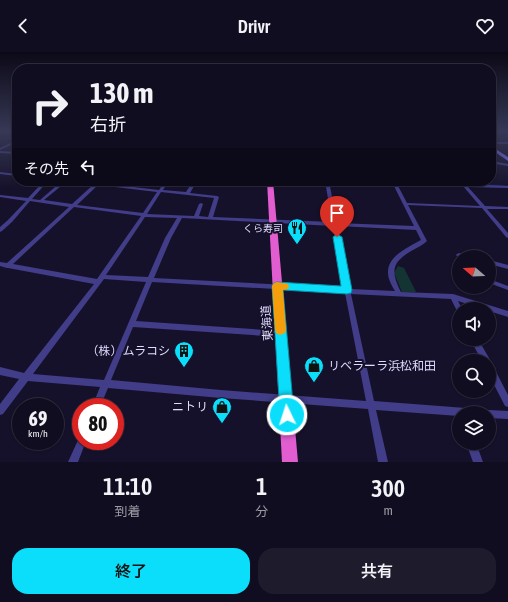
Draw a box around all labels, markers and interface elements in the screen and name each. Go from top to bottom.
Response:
icon: back [12,15,34,37]
icon: heart [474,15,496,37]
text: Drivr [238,16,270,37]
text: 130 m [90,77,153,109]
icon: right [24,80,76,132]
text: 右折 [90,114,126,135]
icon: left [77,156,99,178]
text: その先 [24,160,69,177]
pin [320,196,354,237]
icon: arrive [326,202,348,224]
restaurant icon: くら寿司 [286,217,308,245]
place label: くら寿司 [243,223,283,234]
north arrow [452,250,496,294]
map controls [452,250,496,450]
button: sound [452,302,496,346]
street label: 東海道 [259,305,275,341]
building icon: （株）ムラコシ [173,340,195,368]
place label: （株）ムラコシ [87,344,170,358]
button: search [452,354,496,398]
shop icon: リベラーラ浜松和田 [303,355,325,383]
place label: リベラーラ浜松和田 [328,359,436,373]
position arrow [266,394,308,436]
shop icon: ニトリ [211,396,233,424]
speed limit sign: 80 [72,398,124,450]
place label: ニトリ [172,400,208,414]
button: layers [452,406,496,450]
text: 69 [29,407,47,430]
text: km/h [28,428,48,439]
text: 11:10 [103,473,152,500]
text: 1 [256,473,267,500]
text: 300 [371,475,405,502]
text: m [383,503,393,518]
text: 到着 [115,504,141,519]
text: 分 [255,504,268,519]
button: 終了 [12,548,250,594]
button: 共有 [258,548,496,594]

